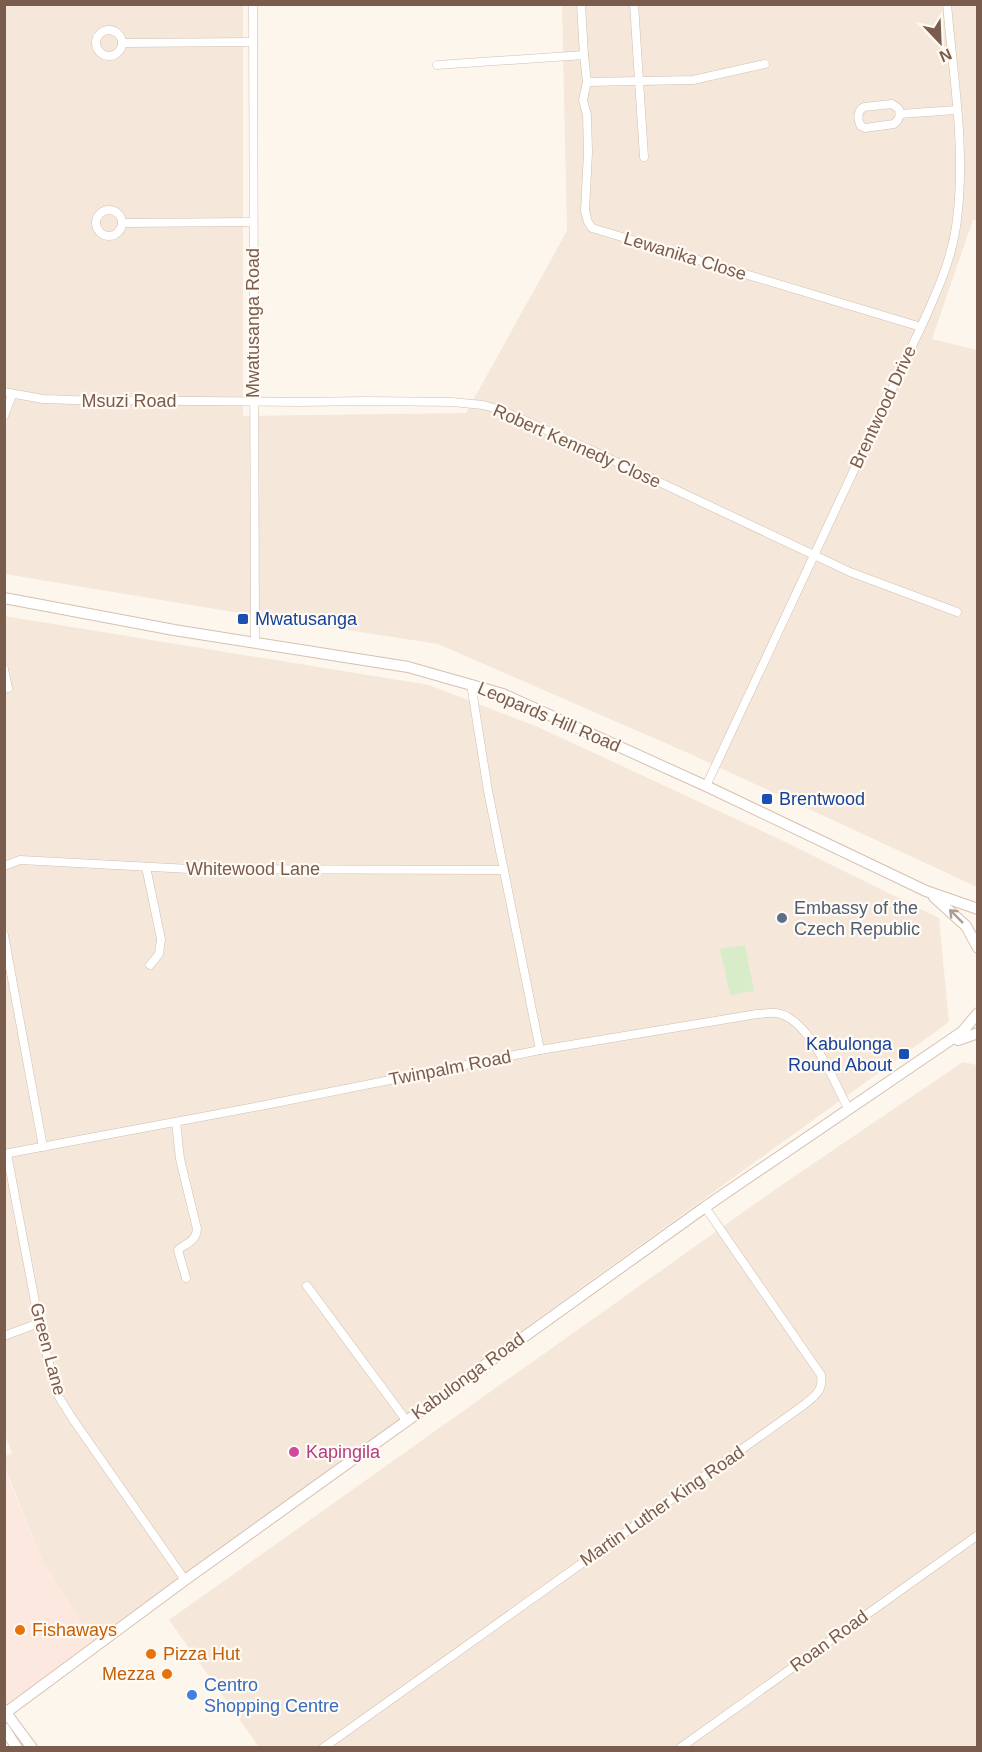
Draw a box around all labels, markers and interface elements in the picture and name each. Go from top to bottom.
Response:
north arrow [910,12,970,72]
text: N [937,45,954,65]
street label: Lewanika Close [621,228,749,284]
street label: Mwatusanga Road [243,248,263,398]
street label: Brentwood Drive [846,342,920,472]
street label: Msuzi Road [81,391,177,411]
street label: Robert Kennedy Close [490,400,664,492]
place label: Mwatusanga [255,609,358,629]
marker: Mwatusanga [236,612,250,626]
street label: Leopards Hill Road [475,678,623,756]
place label: Brentwood [779,789,865,809]
marker: Brentwood [760,792,774,806]
street label: Whitewood Lane [186,859,320,879]
place label: Embassy of the Czech Republic [794,898,920,939]
one-way arrow [948,909,963,924]
marker: Embassy of the Czech Republic [775,911,789,925]
place label: Kabulonga Round About [788,1034,893,1075]
street label: Twinpalm Road [387,1046,513,1090]
marker: Kabulonga Round About [897,1047,911,1061]
street label: Green Lane [26,1300,70,1398]
street label: Kabulonga Road [408,1328,528,1424]
place label: Kapingila [306,1442,381,1462]
street label: Martin Luther King Road [576,1442,748,1570]
marker: Kapingila [287,1445,301,1459]
street label: Roan Road [786,1606,872,1676]
place label: Fishaways [32,1620,117,1640]
marker: Fishaways [13,1623,27,1637]
place label: Pizza Hut [163,1644,240,1664]
marker: Pizza Hut [144,1647,158,1661]
place label: Mezza [102,1664,156,1684]
marker: Mezza [160,1667,174,1681]
place label: Centro Shopping Centre [204,1675,339,1716]
marker: Centro Shopping Centre [185,1688,199,1702]

